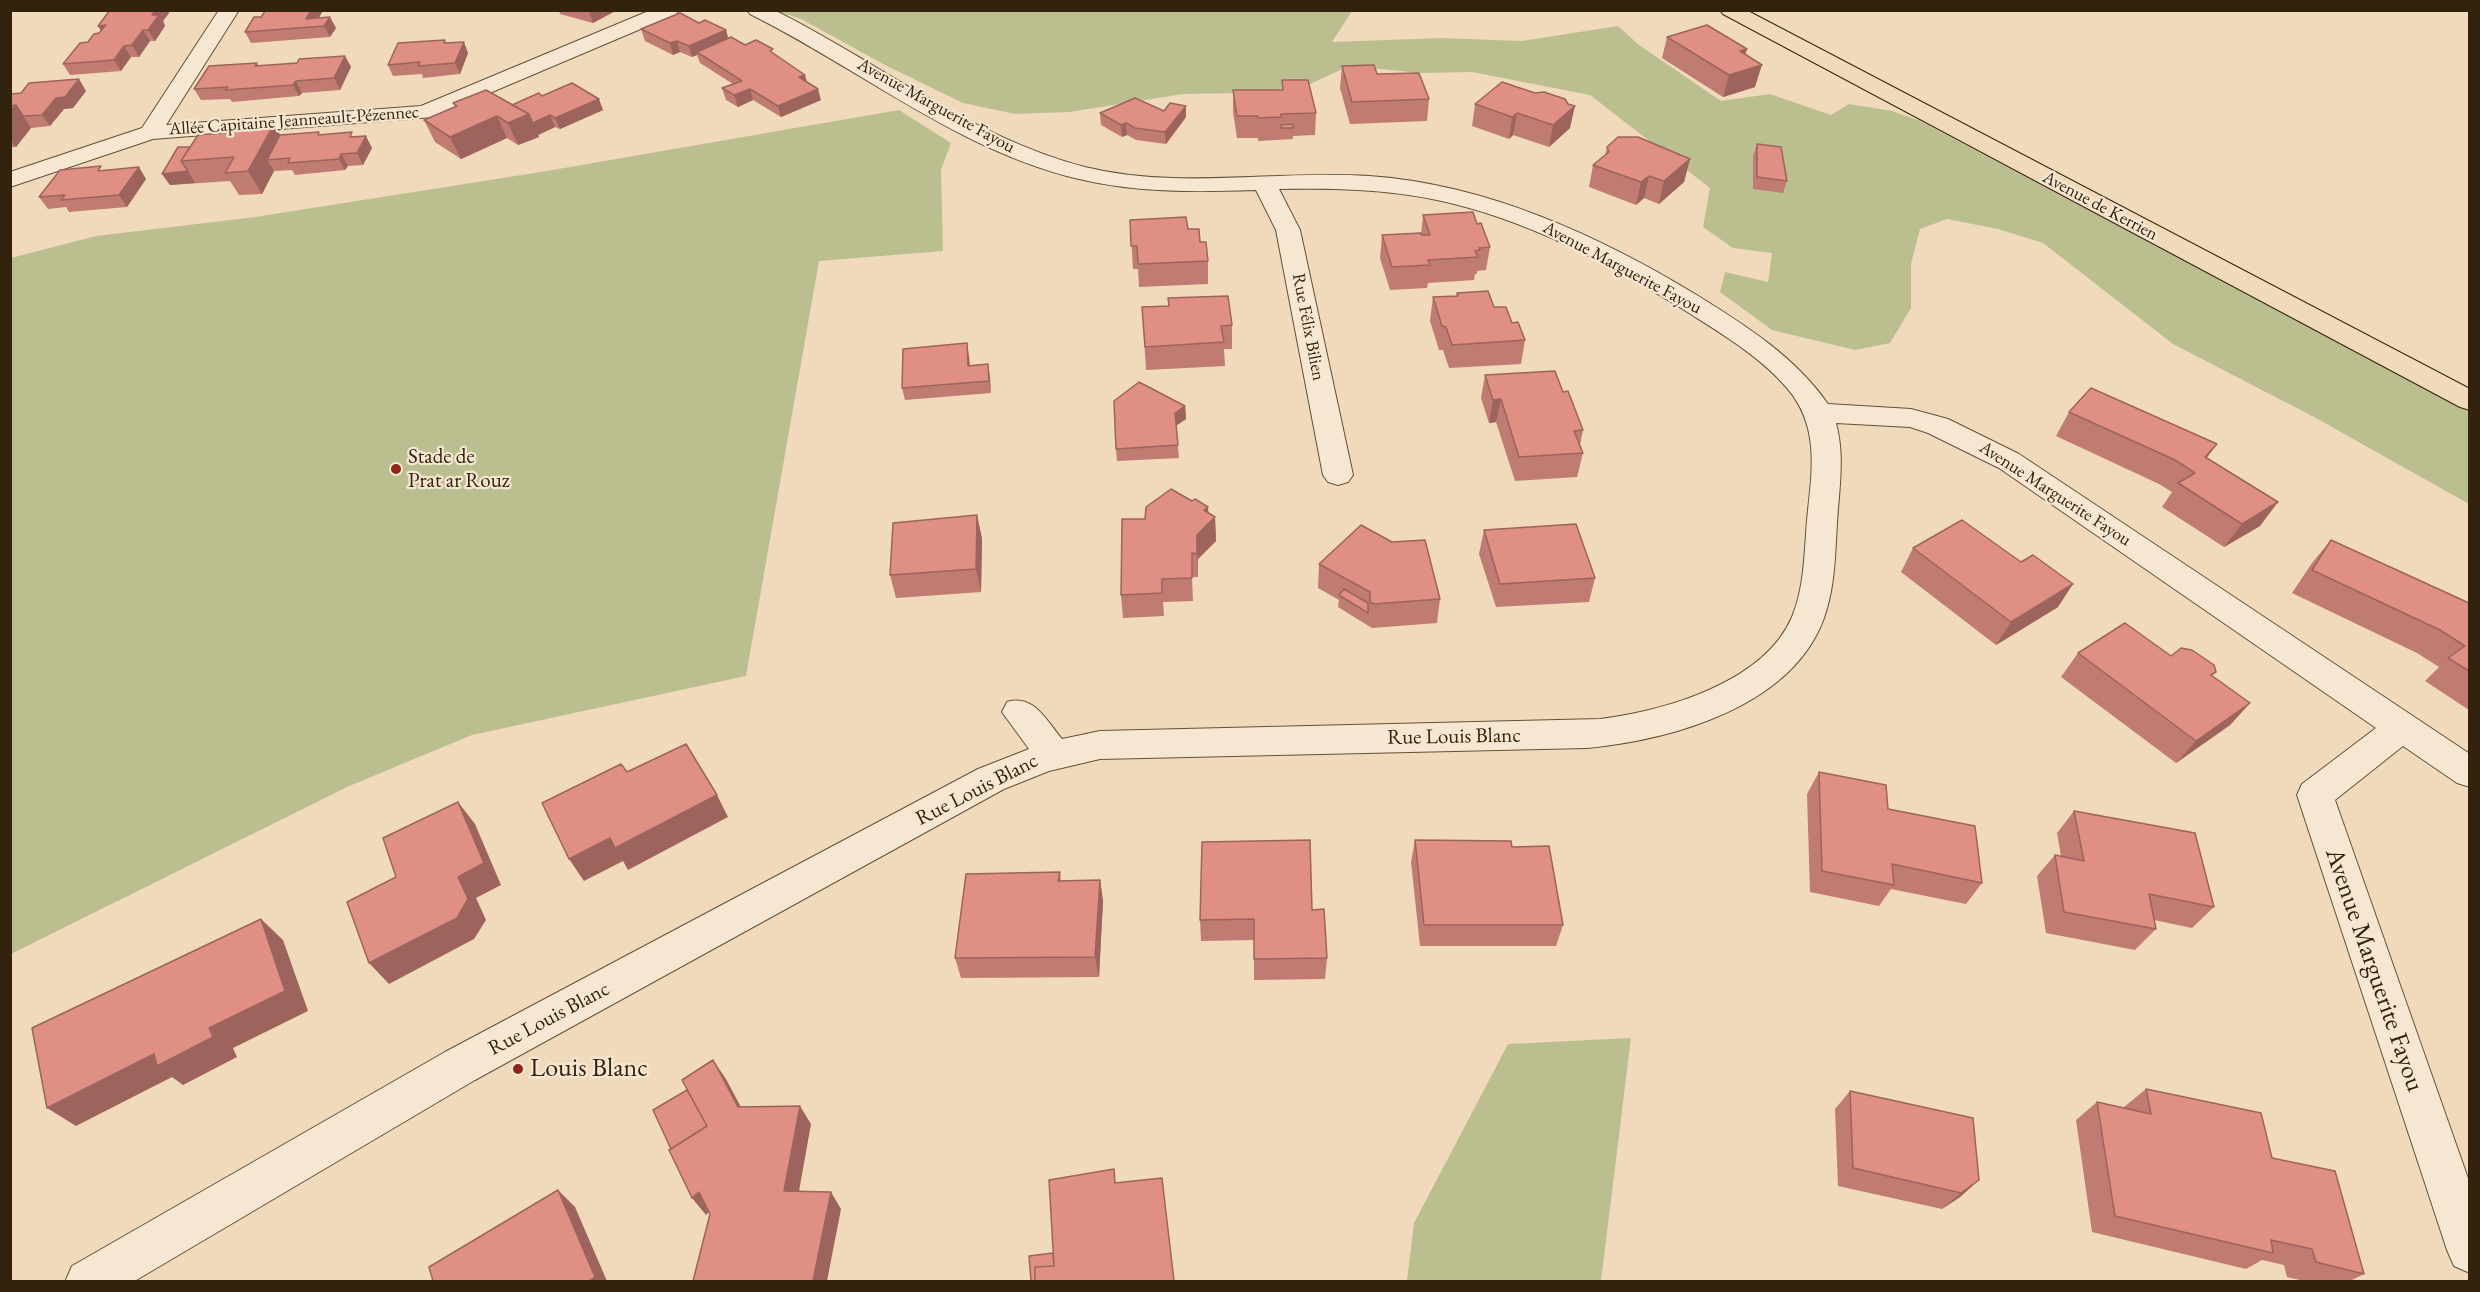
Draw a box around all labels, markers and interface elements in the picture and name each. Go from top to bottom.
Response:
street label: Avenue Marguerite Fayou [853,54,1019,158]
street label: Allée Capitaine Jeanneault-Pézennec [168,101,420,141]
street label: Avenue de Kerrien [2039,167,2161,245]
street label: Avenue Marguerite Fayou [1539,217,1705,319]
street label: Rue Félix Bilien [1287,271,1329,383]
street label: Avenue Marguerite Fayou [1975,437,2135,551]
place label: Stade de Prat ar Rouz [408,444,510,494]
marker: Stade de Prat ar Rouz [389,462,403,476]
street label: Rue Louis Blanc [1387,723,1521,751]
street label: Rue Louis Blanc [912,748,1042,832]
street label: Avenue Marguerite Fayou [2318,844,2430,1096]
street label: Rue Louis Blanc [484,976,614,1062]
place label: Louis Blanc [530,1053,648,1085]
marker: Louis Blanc [511,1062,525,1076]

